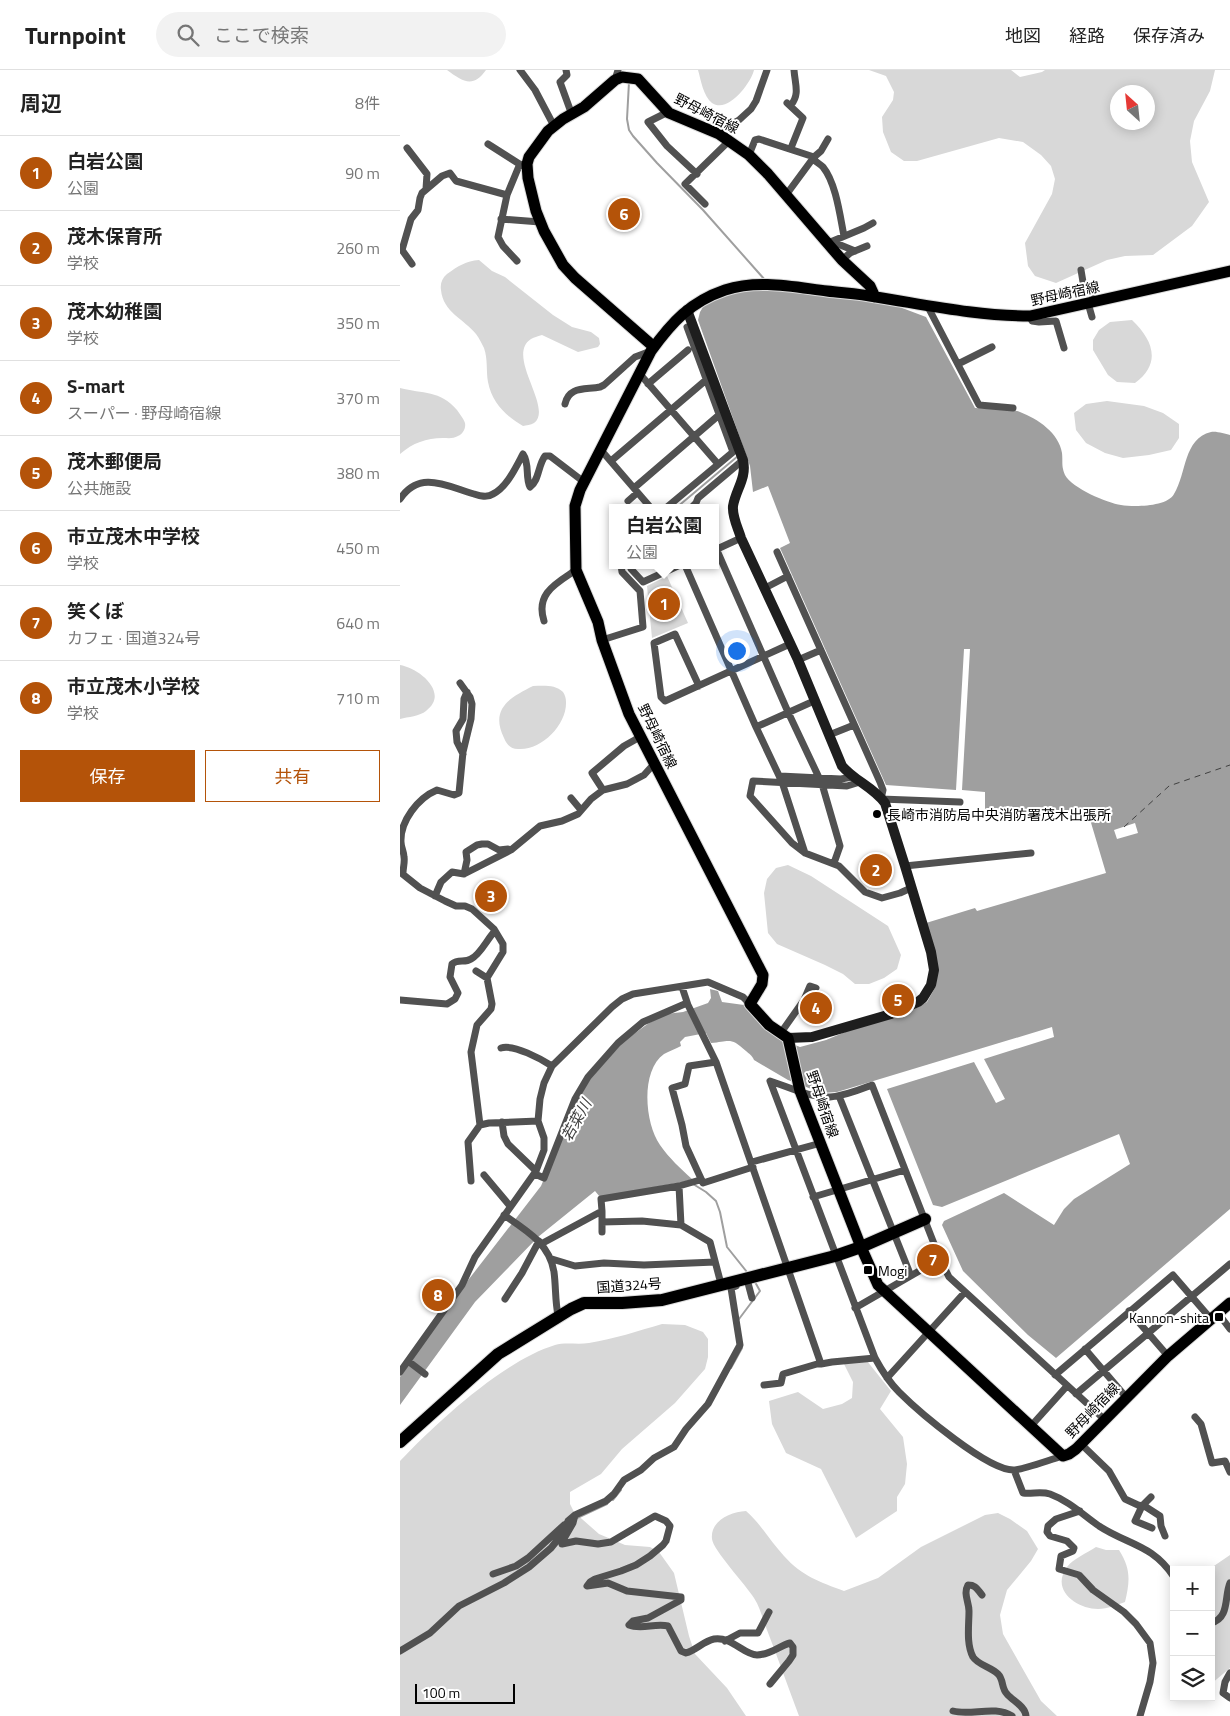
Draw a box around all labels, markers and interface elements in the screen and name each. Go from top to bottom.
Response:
search box [156,12,506,57]
text: Turnpoint [25,17,126,53]
text: ここで検索 [214,20,309,49]
icon: search [174,21,202,49]
text: 地図 [1005,22,1041,49]
text: 経路 [1069,22,1105,49]
text: 保存済み [1133,22,1205,49]
north arrow [1110,85,1155,130]
text: 周辺 [20,87,62,119]
street label: 野母崎宿線 [671,88,743,138]
text: 8件 [355,91,380,115]
text: 白岩公園 [67,146,143,175]
text: 1 [32,161,40,185]
text: 90 m [345,161,380,185]
text: 公園 [67,176,99,200]
pin: 6 [608,195,640,233]
text: 茂木保育所 [67,221,162,250]
text: 2 [32,236,40,260]
text: 260 m [336,236,380,260]
text: 学校 [67,251,99,275]
street label: 野母崎宿線 [1029,275,1101,311]
text: 茂木幼稚園 [67,296,162,325]
text: 3 [32,311,40,335]
text: 350 m [336,311,380,335]
text: 学校 [67,326,99,350]
text: S-mart [67,371,125,400]
text: 4 [32,386,40,410]
text: 370 m [336,386,380,410]
text: スーパー · 野母崎宿線 [67,401,221,425]
text: 茂木郵便局 [67,446,162,475]
text: 5 [32,461,40,485]
text: 380 m [336,461,380,485]
text: 公共施設 [67,476,131,500]
popup [609,504,719,569]
text: 白岩公園 [626,510,702,539]
text: 市立茂木中学校 [67,521,200,550]
text: 6 [32,536,40,560]
text: 450 m [336,536,380,560]
text: 公園 [626,540,658,564]
text: 学校 [67,551,99,575]
pin: 1 [648,585,680,623]
text: 笑くぼ [67,596,124,625]
text: 7 [32,611,40,635]
text: 640 m [336,611,380,635]
text: カフェ · 国道324号 [67,626,200,650]
your location [724,638,750,664]
text: 市立茂木小学校 [67,671,200,700]
text: 8 [32,686,40,710]
text: 710 m [336,686,380,710]
street label: 野母崎宿線 [633,700,683,772]
text: 学校 [67,701,99,725]
button: 保存 [20,750,195,802]
button: 共有 [205,750,380,802]
place label: 長崎市消防局中央消防署茂木出張所 [887,804,1111,825]
marker: 長崎市消防局中央消防署茂木出張所 [871,808,883,820]
pin: 2 [860,851,892,889]
pin: 3 [475,877,507,915]
pin: 5 [882,981,914,1019]
pin: 4 [800,989,832,1027]
street label: 野母崎宿線 [802,1067,844,1141]
water label: 若菜川 [555,1093,598,1145]
pin: 7 [917,1241,949,1279]
place label: Mogi [878,1260,907,1281]
marker: Mogi [862,1264,874,1276]
street label: 国道324号 [596,1272,662,1298]
pin: 8 [422,1276,454,1314]
place label: Kannon-shita [1129,1307,1209,1328]
marker: Kannon-shita [1213,1311,1225,1323]
street label: 野母崎宿線 [1060,1378,1124,1442]
map controls [1170,1566,1215,1701]
button: + [1170,1566,1215,1611]
button: − [1170,1611,1215,1656]
button: layers [1170,1656,1215,1701]
scale bar [415,1681,515,1704]
text: 100 m [422,1682,460,1703]

